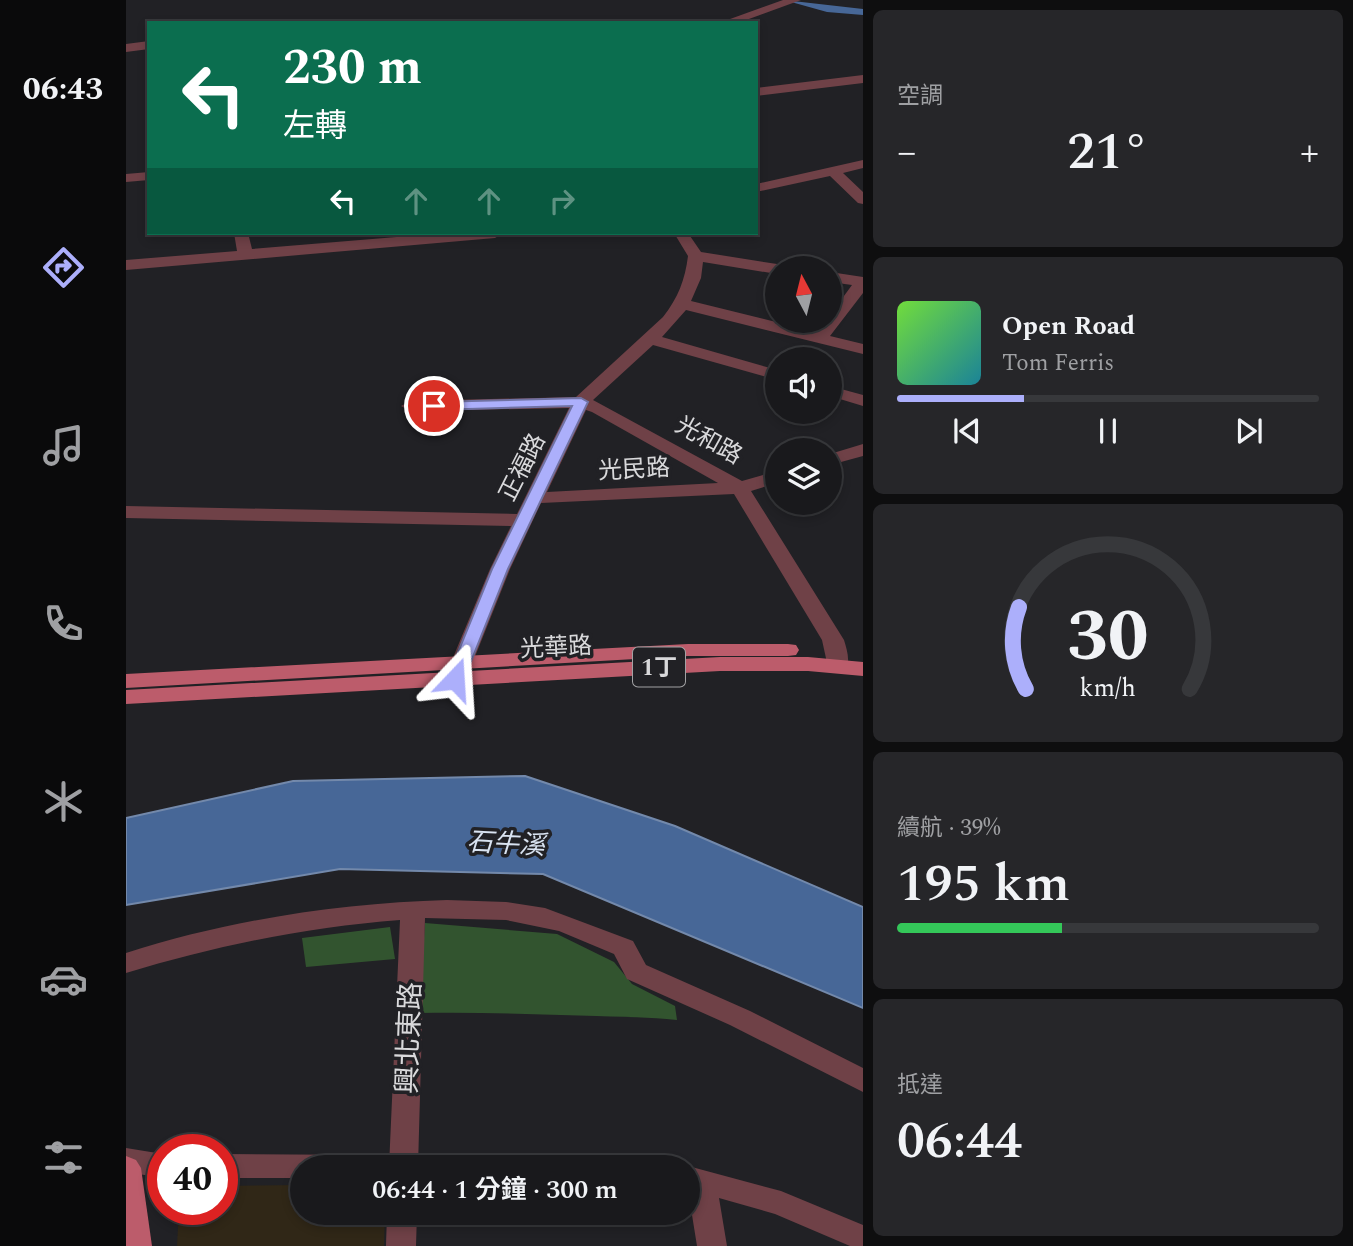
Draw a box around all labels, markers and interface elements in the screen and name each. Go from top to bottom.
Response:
text: 230 m [283,31,422,106]
icon: left [168,49,259,140]
text: 06:43 [23,65,103,114]
text: 空調 [897,79,943,114]
text: 左轉 [283,102,347,151]
text: 21° [1067,113,1149,192]
text: − [897,124,916,182]
text: + [1300,124,1319,182]
icon: left [324,182,362,220]
icon: ahead [397,182,435,220]
icon: ahead [470,182,508,220]
icon: right [543,182,581,220]
icon: directions [39,243,88,292]
north arrow [765,256,842,332]
map controls [765,256,842,515]
text: Open Road [1002,306,1135,346]
text: Tom Ferris [1002,346,1114,381]
button: sound [765,347,842,424]
pin [404,376,464,436]
icon: arrive [415,387,453,425]
street label: 光和路 [668,408,749,474]
icon: previous [948,412,986,450]
icon: pause [1089,412,1127,450]
icon: next [1230,412,1268,450]
icon: music [39,421,88,470]
street label: 正福路 [491,427,555,508]
button: layers [765,438,842,515]
street label: 光民路 [597,450,671,490]
text: 30 [1067,582,1149,693]
icon: phone [39,599,88,648]
street label: 光華路 [519,628,593,668]
position arrow [418,642,492,716]
road number: 1丁 [633,648,685,687]
text: km/h [1080,670,1136,708]
icon: climate [39,777,88,826]
text: 續航 · 39% [897,811,1001,846]
water label: 石牛溪 [466,822,550,866]
text: 195 km [897,845,1070,924]
icon: car [39,955,88,1004]
street label: 興北東路 [386,981,433,1095]
text: 抵達 [897,1068,943,1103]
text: 06:44 [897,1102,1022,1181]
icon: filters [39,1133,88,1182]
speed limit sign: 40 [147,1134,238,1225]
text: 06:44 · 1 分鐘 · 300 m [372,1170,618,1210]

